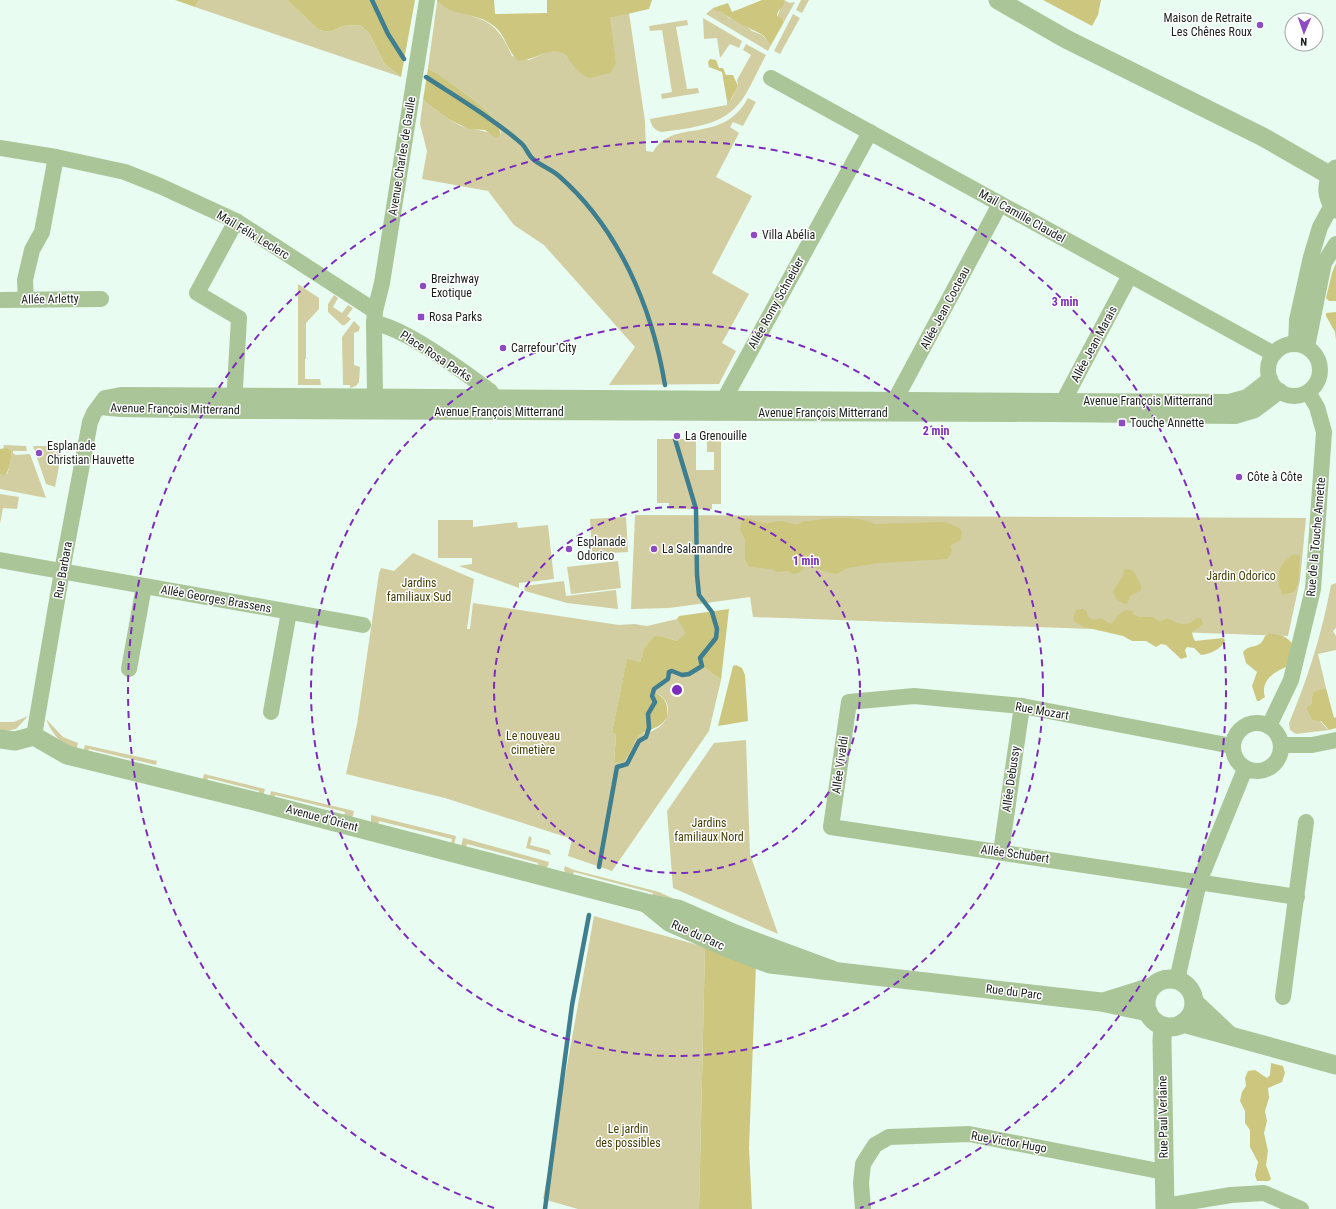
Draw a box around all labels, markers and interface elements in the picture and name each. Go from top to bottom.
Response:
place label: Maison de Retraite Les Chênes Roux [1163,11,1252,39]
north arrow [1284,12,1324,52]
marker: Maison de Retraite Les Chênes Roux [1255,20,1265,30]
text: N [1300,35,1307,48]
street label: Avenue Charles de Gaulle [386,95,418,216]
street label: Mail Camille Claudel [976,186,1068,246]
street label: Mail Félix Leclerc [214,208,292,262]
place label: Villa Abélia [762,228,815,242]
marker: Villa Abélia [749,230,759,240]
street label: Allée Romy Schneider [745,254,807,351]
street label: Allée Jean Cocteau [917,264,973,352]
place label: Breizhway Exotique [431,272,479,300]
marker: Breizhway Exotique [418,281,428,291]
street label: Allée Arletty [21,291,79,307]
text: 3 min [1052,295,1078,309]
street label: Allée Jean Marais [1068,303,1120,385]
place label: Rosa Parks [429,310,482,324]
marker: Rosa Parks [416,312,426,322]
street label: Place Rosa Parks [398,328,474,384]
place label: Carrefour City [511,341,577,355]
marker: Carrefour City [498,343,508,353]
street label: Avenue François Mitterrand [1083,394,1213,408]
street label: Avenue François Mitterrand [110,401,240,417]
street label: Avenue François Mitterrand [434,405,564,419]
street label: Avenue François Mitterrand [758,406,888,420]
place label: Touche Annette [1130,416,1204,430]
marker: Touche Annette [1117,418,1127,428]
text: 2 min [923,424,949,438]
place label: La Grenouille [685,429,747,443]
marker: La Grenouille [672,431,682,441]
place label: Esplanade Christian Hauvette [47,439,135,467]
marker: Esplanade Christian Hauvette [34,448,44,458]
place label: Côte à Côte [1247,470,1303,484]
marker: Côte à Côte [1234,472,1244,482]
street label: Rue de la Touche Annette [1304,476,1328,597]
place label: Esplanade Odorico [577,535,626,563]
street label: Rue Barbara [51,540,75,599]
place label: La Salamandre [662,542,733,556]
marker: Esplanade Odorico [564,544,574,554]
marker: La Salamandre [649,544,659,554]
text: 1 min [793,554,819,568]
park label: Jardin Odorico [1206,569,1276,583]
park label: Jardins familiaux Sud [387,576,451,604]
street label: Allée Georges Brassens [160,582,272,616]
centre of rings [670,683,684,697]
street label: Rue Mozart [1014,699,1070,723]
park label: Le nouveau cimetière [506,729,560,757]
street label: Allée Vivaldi [829,735,851,795]
street label: Allée Debussy [999,745,1023,813]
street label: Avenue d'Orient [284,802,360,834]
park label: Jardins familiaux Nord [674,816,744,844]
street label: Allée Schubert [980,842,1050,866]
street label: Rue du Parc [669,917,727,953]
street label: Rue du Parc [985,982,1043,1002]
street label: Rue Paul Verlaine [1155,1075,1171,1158]
park label: Le jardin des possibles [595,1122,661,1150]
street label: Rue Victor Hugo [970,1128,1048,1156]

